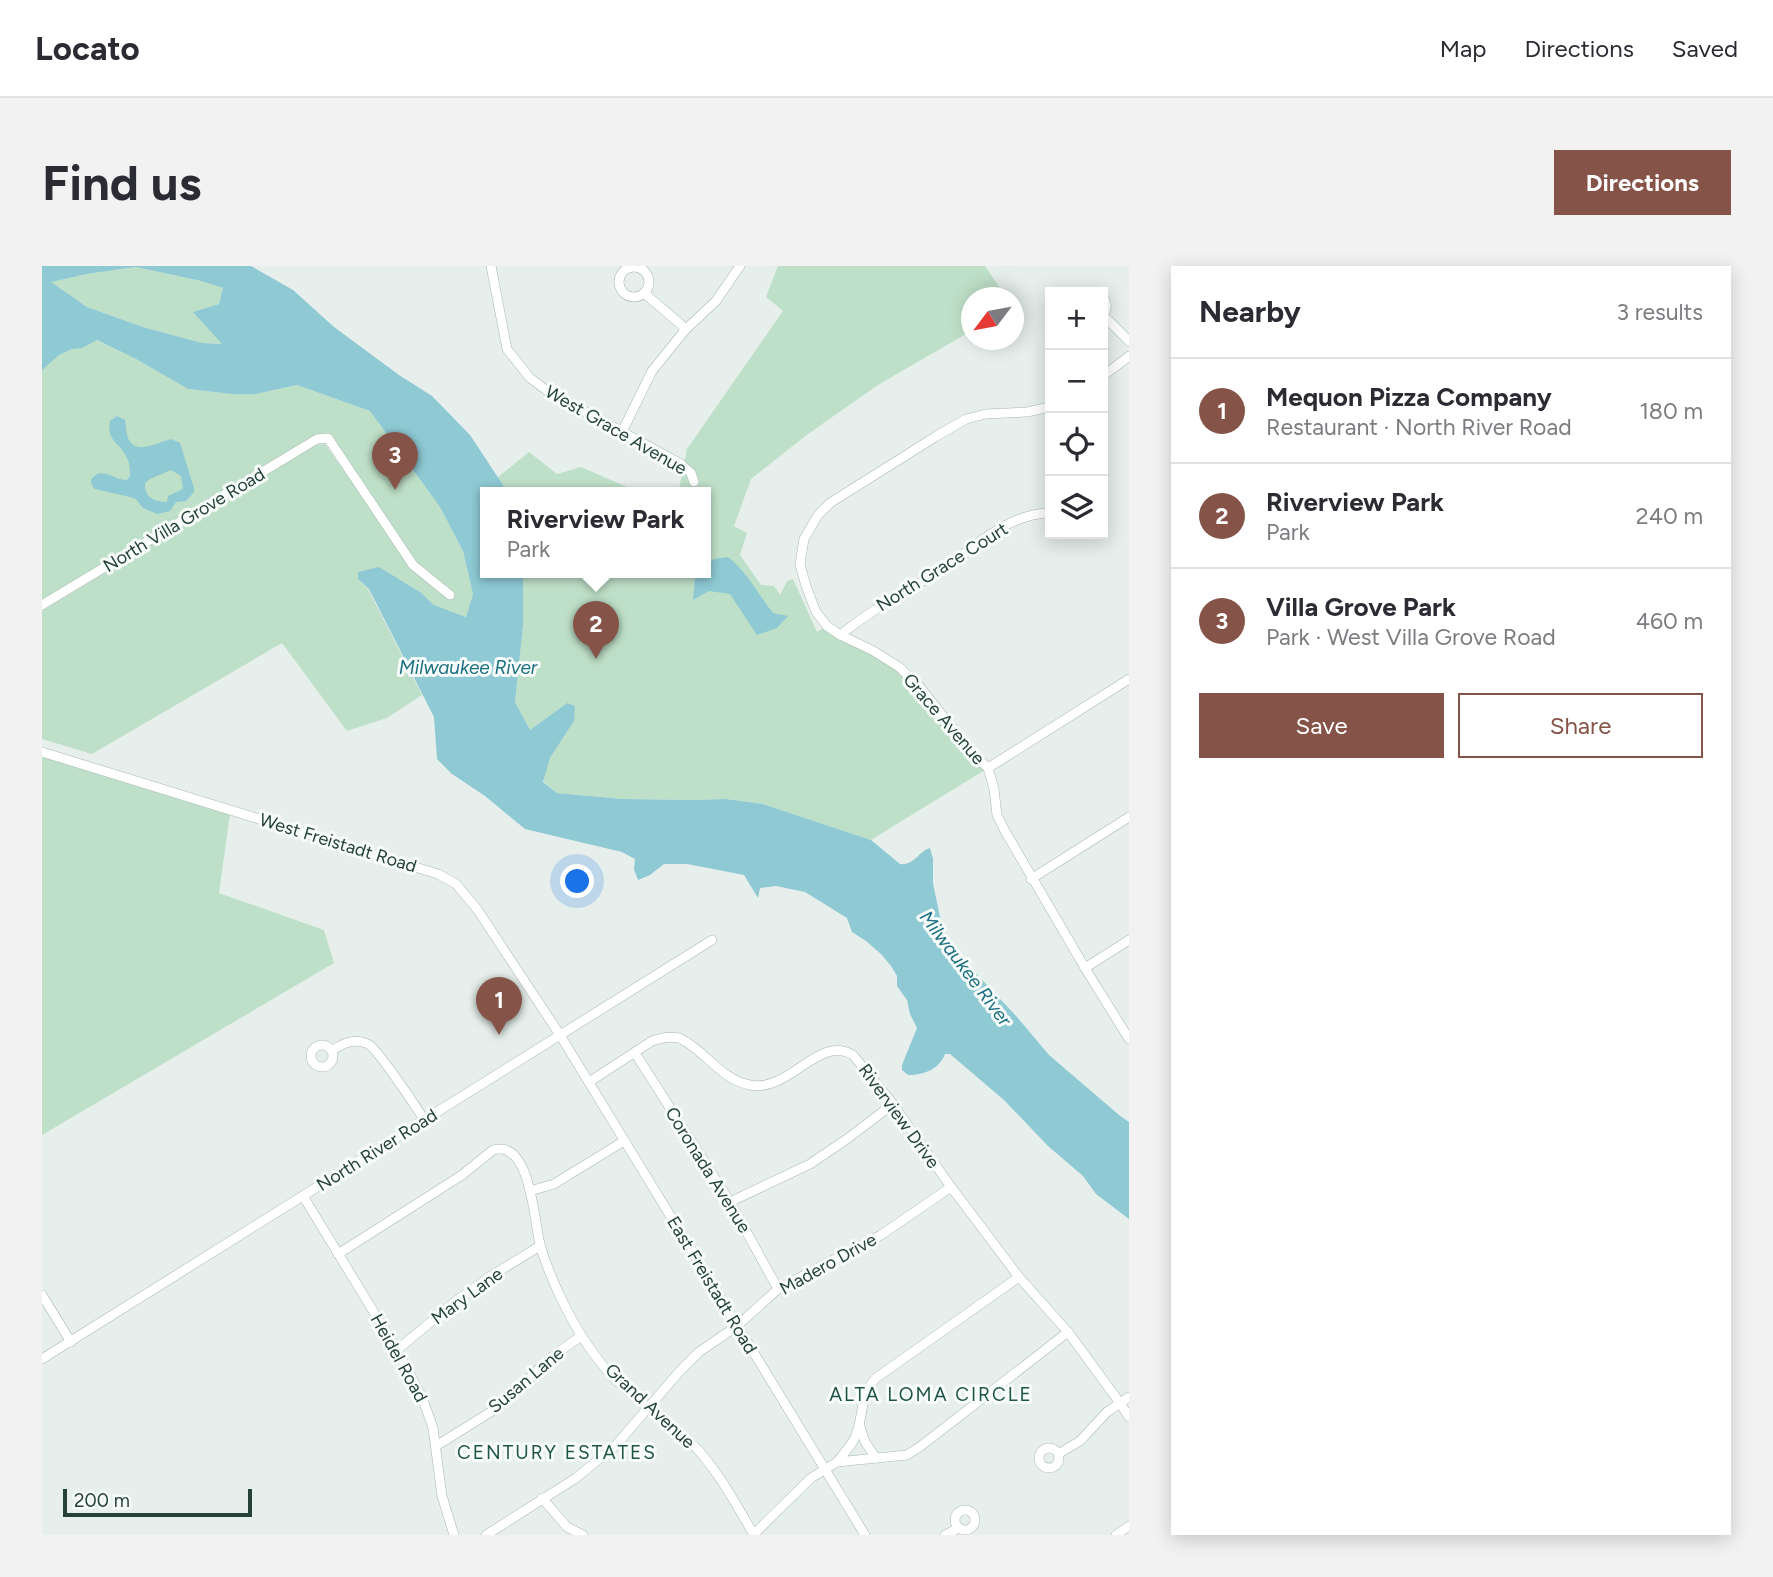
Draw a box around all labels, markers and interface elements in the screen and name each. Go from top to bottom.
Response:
text: Locato [35,29,140,68]
text: Map [1440,34,1486,63]
text: Directions [1524,34,1634,63]
text: Saved [1672,34,1738,63]
button: Directions [1554,150,1731,215]
text: Find us [42,153,201,212]
north arrow [961,287,1024,350]
map controls [1045,287,1108,539]
button: + [1045,287,1108,350]
text: Nearby [1199,293,1301,330]
text: 3 results [1616,298,1703,326]
button: − [1045,350,1108,413]
street label: West Grace Avenue [541,381,691,480]
text: Mequon Pizza Company [1266,381,1552,413]
text: 1 [1217,397,1227,425]
text: 180 m [1639,397,1703,425]
button: locate [1045,413,1108,476]
text: Restaurant · North River Road [1266,413,1572,441]
pin: 3 [372,432,418,490]
street label: North Villa Grove Road [99,463,269,577]
button: layers [1045,476,1108,539]
text: Riverview Park [1266,486,1444,518]
popup [480,487,711,578]
text: 2 [1215,502,1229,530]
text: 240 m [1636,502,1703,530]
text: Riverview Park [507,503,685,535]
street label: North Grace Court [872,518,1012,616]
text: Park [1266,518,1310,546]
text: Park [507,535,550,563]
text: Villa Grove Park [1266,591,1456,623]
pin: 2 [573,601,619,659]
text: 3 [1216,607,1228,635]
text: 460 m [1636,607,1703,635]
text: Park · West Villa Grove Road [1266,623,1556,651]
water label: Milwaukee River [399,656,538,679]
street label: Grace Avenue [898,669,990,769]
button: Save [1199,693,1444,758]
button: Share [1458,693,1703,758]
street label: West Freistadt Road [257,809,419,877]
your location [560,864,594,898]
water label: Milwaukee River [915,906,1017,1031]
pin: 1 [476,977,522,1035]
street label: Riverview Drive [854,1059,944,1173]
street label: Coronada Avenue [660,1103,756,1237]
street label: North River Road [313,1104,441,1196]
street label: East Freistadt Road [662,1212,762,1358]
street label: Madero Drive [776,1228,880,1300]
street label: Mary Lane [427,1263,507,1329]
street label: Heidel Road [366,1310,432,1406]
street label: Susan Lane [484,1342,568,1418]
street label: Grand Avenue [600,1359,700,1453]
district label: ALTA LOMA CIRCLE [829,1383,1033,1406]
district label: CENTURY ESTATES [457,1441,657,1464]
scale bar [63,1486,252,1518]
text: 200 m [74,1489,130,1512]

